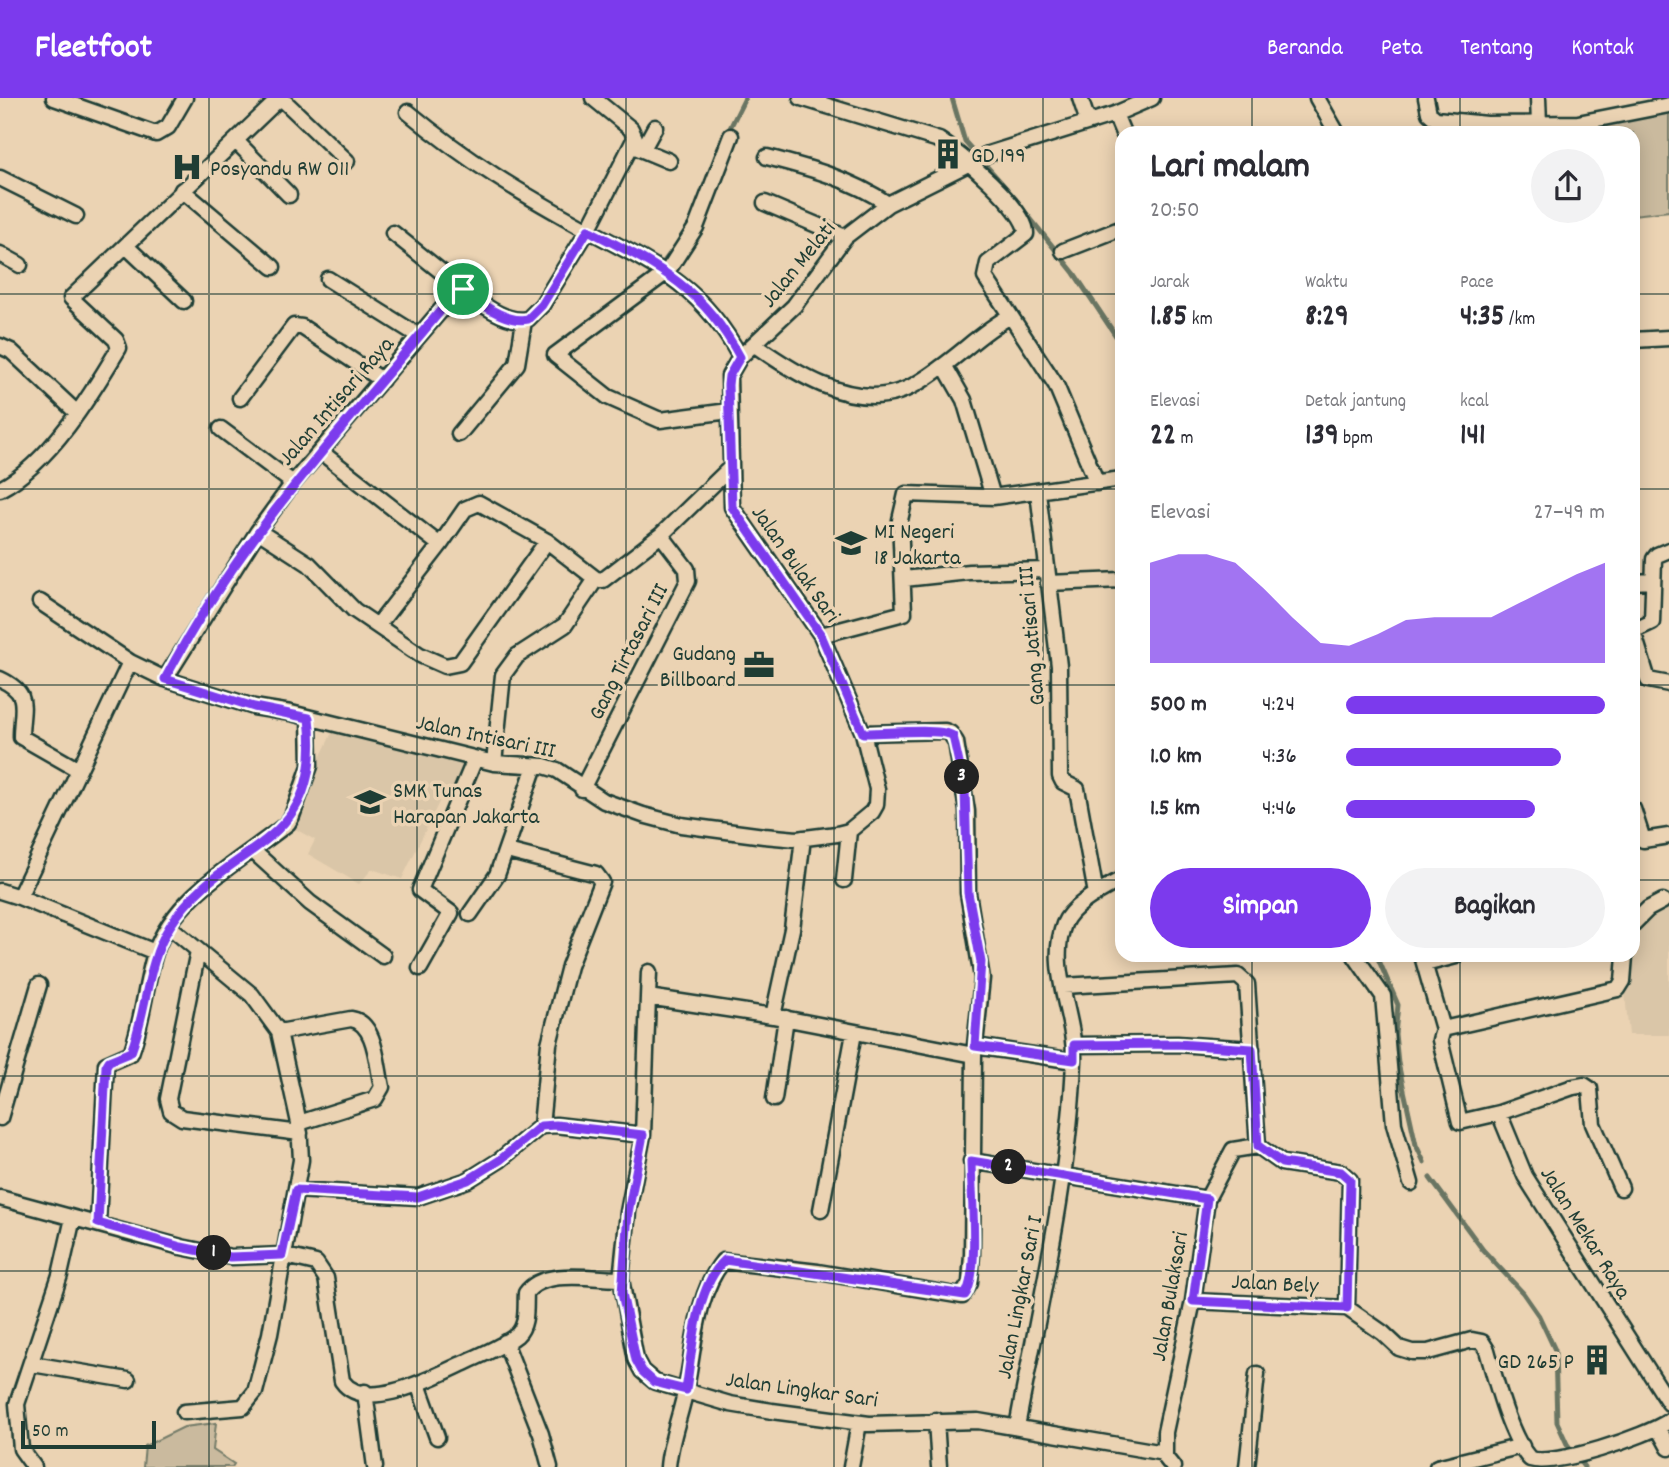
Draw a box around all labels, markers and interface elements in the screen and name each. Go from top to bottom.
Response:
text: Fleetfoot [35,26,152,73]
text: Beranda [1267,32,1343,66]
text: Peta [1381,32,1422,66]
text: Tentang [1460,32,1533,66]
text: Kontak [1571,32,1634,66]
building icon: GD 199 [931,137,965,171]
place label: GD 199 [971,141,1026,174]
text: Lari malam [1150,141,1310,196]
button: share [1531,149,1605,223]
hospital icon: Posyandu RW 011 [170,150,204,184]
place label: Posyandu RW 011 [210,154,349,187]
text: 20:50 [1150,195,1200,228]
street label: Jalan Melati [754,214,845,316]
pin [433,259,493,319]
icon: arrive [444,270,482,308]
text: Jarak [1150,270,1190,297]
text: Waktu [1305,270,1348,297]
text: Pace [1460,270,1494,297]
text: 1.85 [1150,297,1187,340]
text: 8:29 [1305,297,1349,340]
text: 4:35 [1460,297,1505,340]
text: km [1187,307,1213,334]
text: /km [1505,307,1535,334]
street label: Jalan Intisari Raya [272,329,404,474]
text: Elevasi [1150,389,1200,416]
text: Detak jantung [1305,389,1406,416]
text: kcal [1460,389,1489,416]
text: 22 [1150,416,1176,459]
text: 139 [1305,416,1339,459]
text: 141 [1460,416,1486,459]
text: m [1176,426,1194,453]
text: bpm [1339,426,1373,453]
text: Elevasi [1150,497,1210,530]
text: 27–49 m [1534,497,1605,530]
street label: Jalan Bulak Sari [741,500,847,630]
place label: MI Negeri 18 Jakarta [874,517,962,576]
school or university icon: MI Negeri 18 Jakarta [834,526,868,560]
street label: Gang Jatisari III [1011,564,1056,707]
street label: Gang Tirtasari III [581,579,679,727]
place label: Gudang Billboard [660,639,736,698]
office icon: Gudang Billboard [742,648,776,682]
text: 500 m [1150,689,1207,722]
text: 4:24 [1262,689,1295,722]
street label: Jalan Intisari III [413,708,558,769]
text: 1.0 km [1150,741,1202,774]
text: 4:36 [1262,741,1297,774]
pin: 3 [944,760,979,794]
text: 3 [957,763,966,790]
place label: SMK Tunas Harapan Jakarta [393,776,541,835]
school or university icon: SMK Tunas Harapan Jakarta [353,785,387,819]
text: 1.5 km [1150,793,1200,826]
text: 4:46 [1262,793,1296,826]
button: Simpan [1150,868,1371,948]
button: Bagikan [1385,868,1605,948]
pin: 2 [992,1150,1026,1184]
text: 2 [1004,1153,1013,1180]
street label: Jalan Mekar Raya [1530,1161,1639,1308]
street label: Jalan Lingkar Sari I [989,1213,1053,1382]
street label: Jalan Bulaksari [1144,1229,1199,1364]
pin: 1 [196,1236,232,1270]
text: 1 [211,1239,216,1266]
street label: Jalan Bely [1230,1267,1320,1304]
building icon: GD 265 P [1580,1343,1614,1377]
place label: GD 265 P [1498,1347,1574,1380]
street label: Jalan Lingkar Sari [723,1364,880,1418]
scale bar [21,1418,156,1450]
text: 50 m [32,1419,69,1446]

